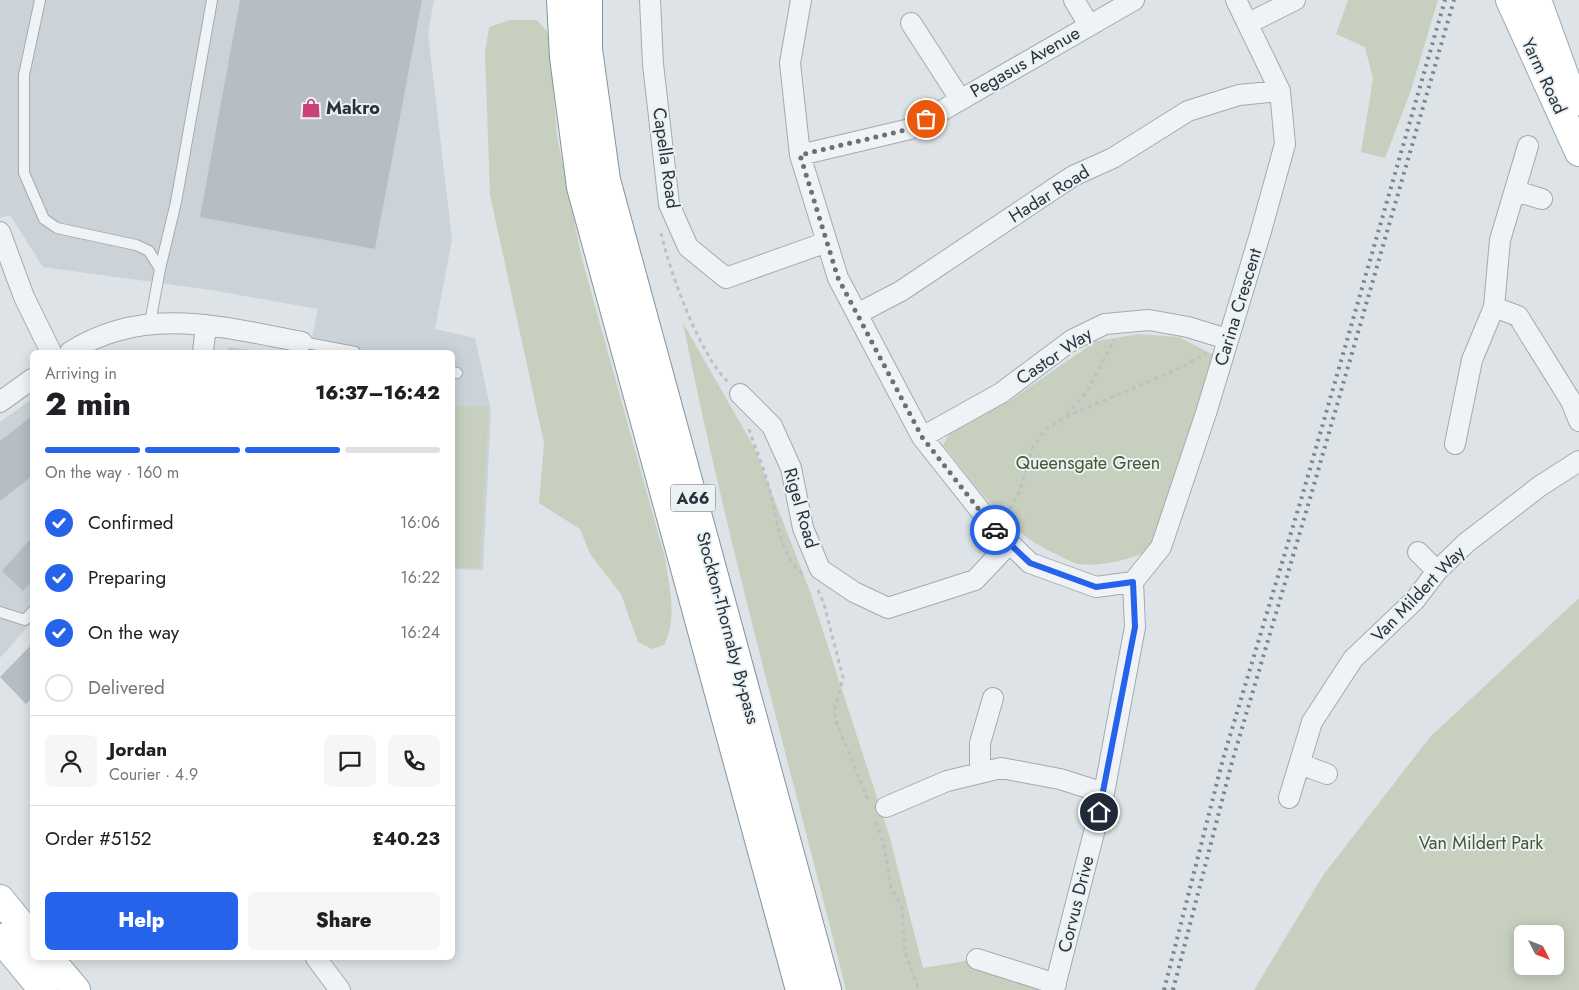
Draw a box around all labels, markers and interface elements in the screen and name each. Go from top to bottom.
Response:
street label: Pegasus Avenue [965,20,1085,104]
street label: Yarm Road [1515,34,1573,118]
place label: Makro [326,95,380,121]
shop icon: Makro [300,97,322,119]
pin [905,98,947,140]
icon: bag [912,105,940,133]
street label: Capella Road [646,106,686,210]
street label: Hadar Road [1004,159,1094,229]
street label: Carina Crescent [1208,244,1268,369]
street label: Castor Way [1011,321,1097,391]
text: Arriving in [45,362,117,385]
text: 16:37–16:42 [315,379,440,406]
text: 2 min [45,381,131,427]
park label: Queensgate Green [1016,450,1160,476]
text: On the way · 160 m [45,461,179,484]
street label: Rigel Road [777,465,825,551]
road number: A66 [670,484,716,512]
courier [970,505,1020,555]
icon: check [45,509,73,537]
text: Confirmed [88,509,174,536]
text: 16:06 [400,511,440,534]
icon: car [981,516,1009,544]
street label: Stockton-Thornaby By-pass [690,529,766,727]
street label: Van Mildert Way [1365,540,1471,648]
icon: check [45,564,73,592]
text: Preparing [88,564,166,591]
text: 16:22 [401,566,440,589]
icon: check [45,619,73,647]
text: On the way [88,619,179,646]
text: 16:24 [400,621,440,644]
text: Delivered [88,674,165,701]
button: person [45,735,97,787]
button: chat [324,735,376,787]
button: phone [388,735,440,787]
text: Jordan [109,736,167,763]
text: Courier · 4.9 [109,763,198,786]
pin [1078,791,1120,833]
icon: home [1085,798,1113,826]
text: Order #5152 [45,825,152,852]
text: £40.23 [372,825,440,852]
park label: Van Mildert Park [1419,830,1543,856]
street label: Corvus Drive [1051,853,1101,955]
button: Help [45,892,238,950]
button: Share [248,892,440,950]
north arrow [1514,925,1564,975]
map controls [1514,925,1564,975]

